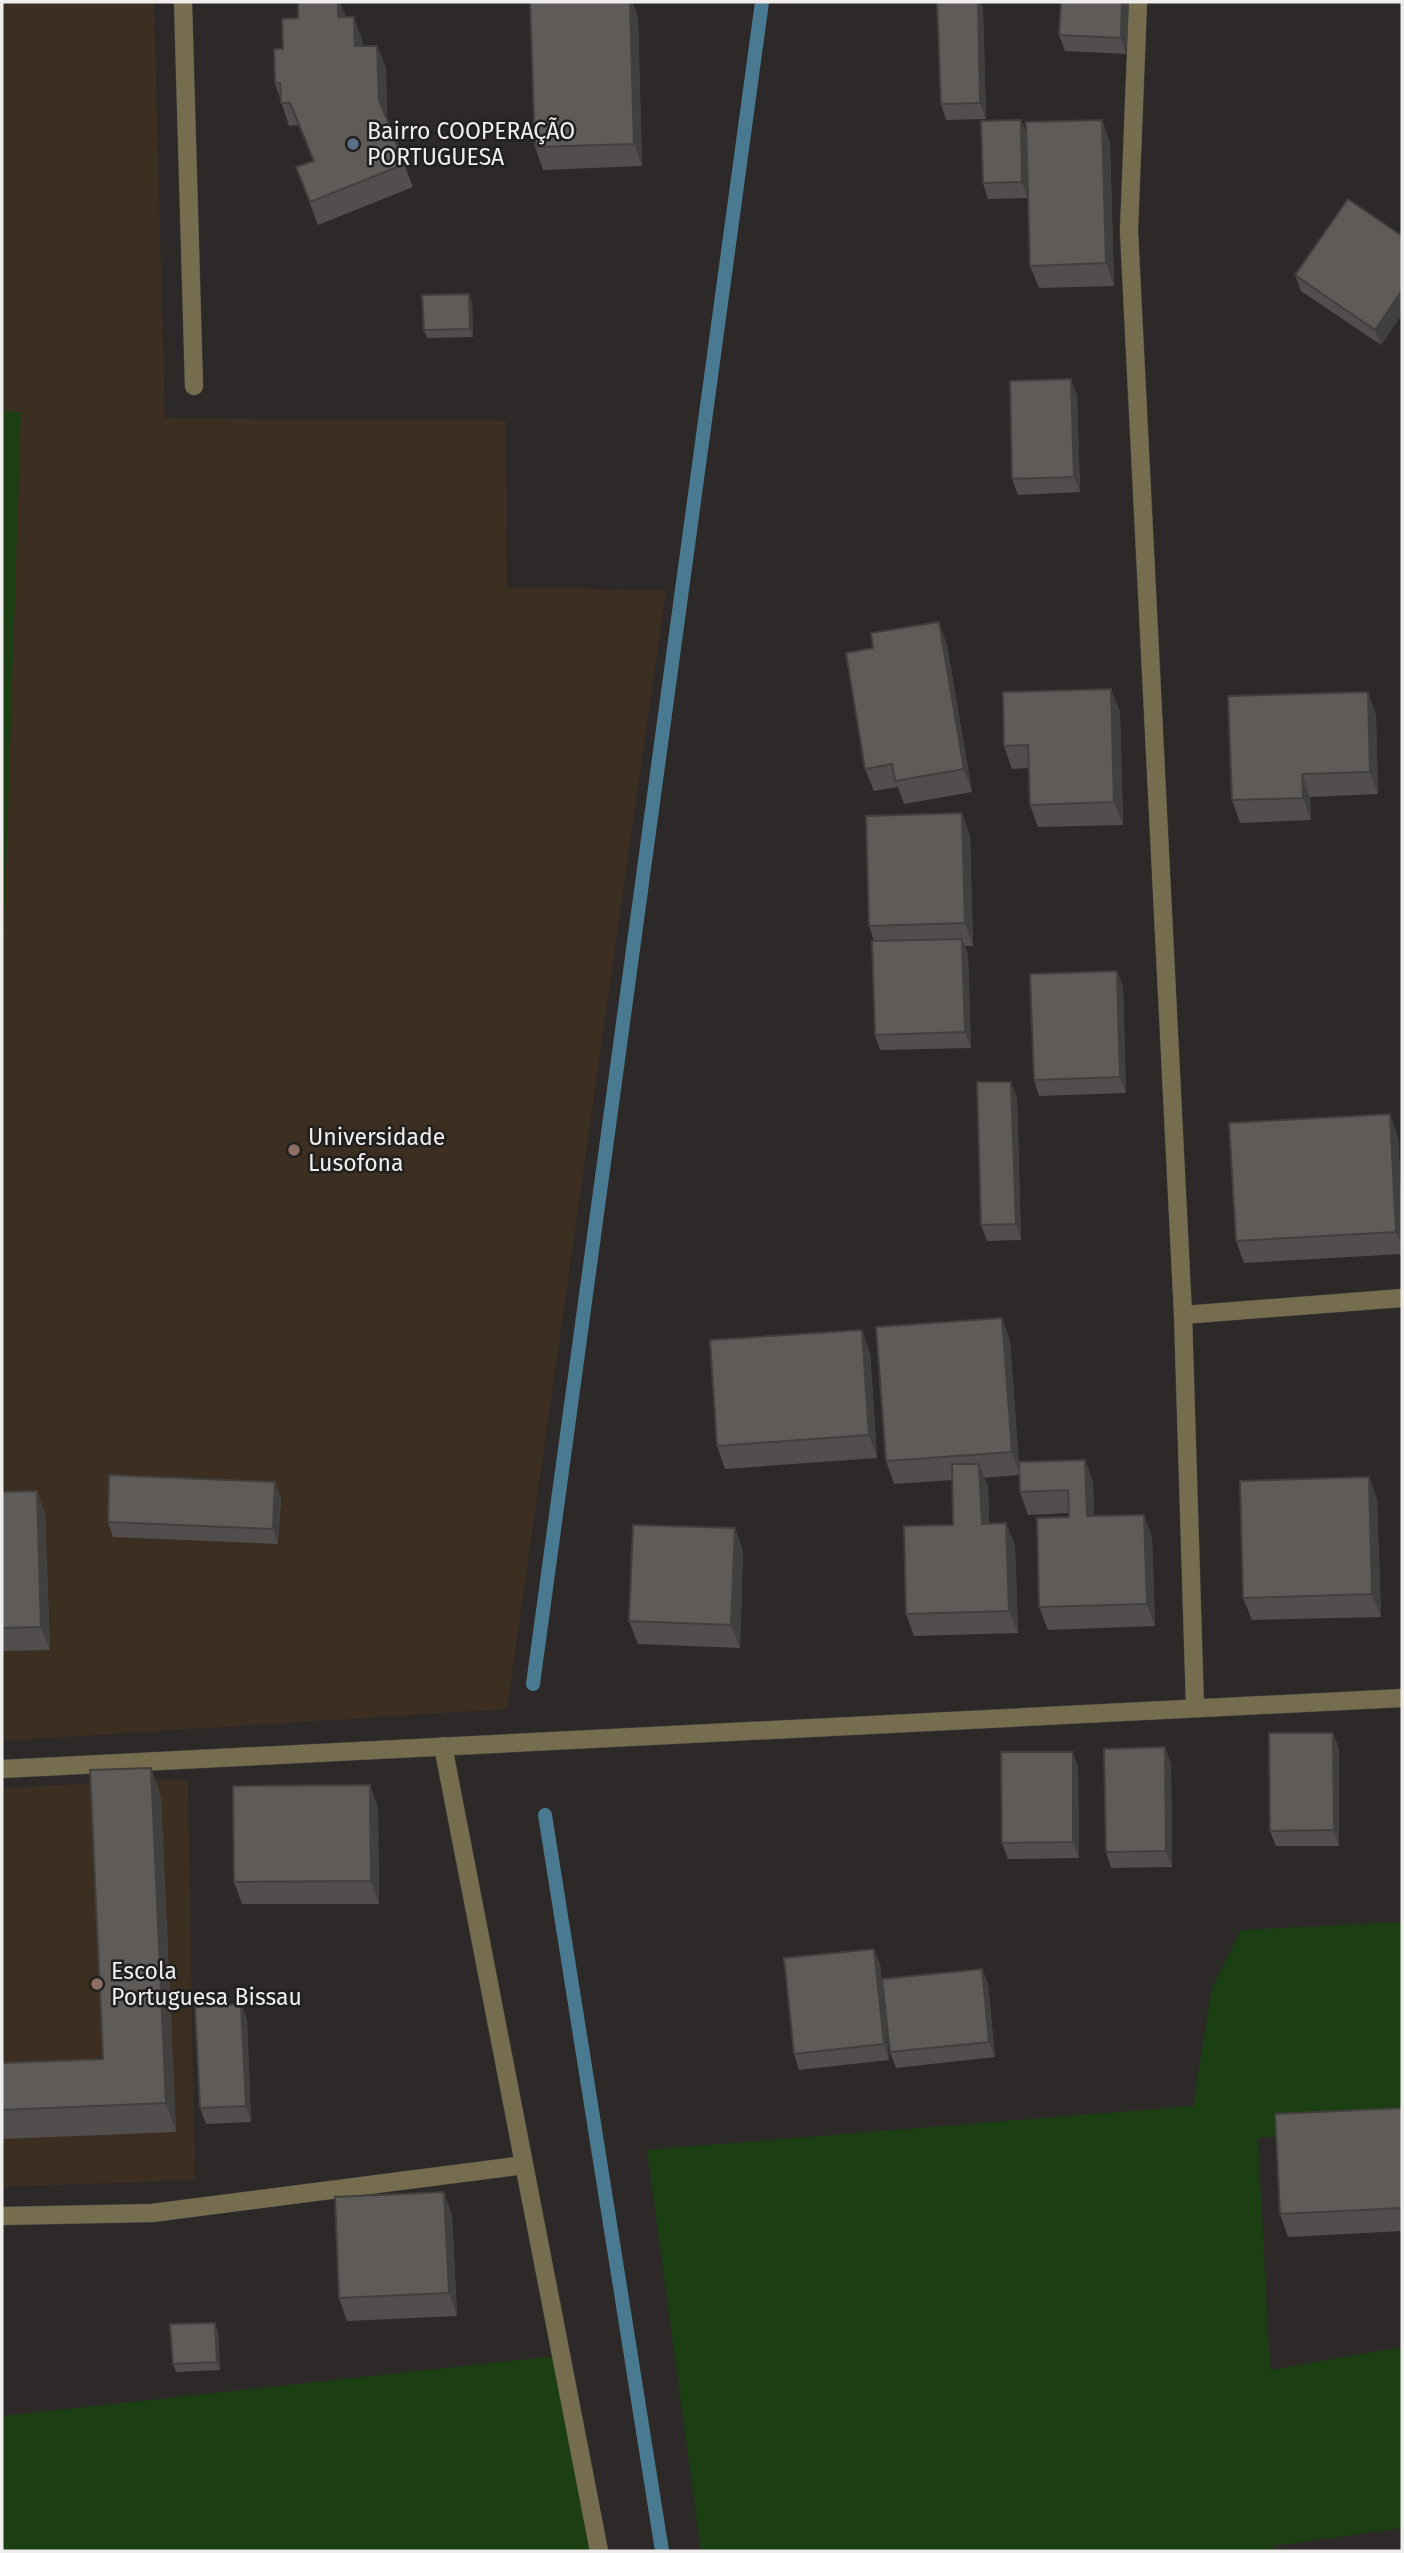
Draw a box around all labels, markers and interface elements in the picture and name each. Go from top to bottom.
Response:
place label: Bairro COOPERAÇÃO PORTUGUESA [367,117,575,171]
marker: Bairro COOPERAÇÃO PORTUGUESA [345,136,361,152]
place label: Universidade Lusofona [308,1123,445,1177]
marker: Universidade Lusofona [286,1142,302,1158]
place label: Escola Portuguesa Bissau [111,1957,302,2011]
marker: Escola Portuguesa Bissau [89,1976,105,1992]

